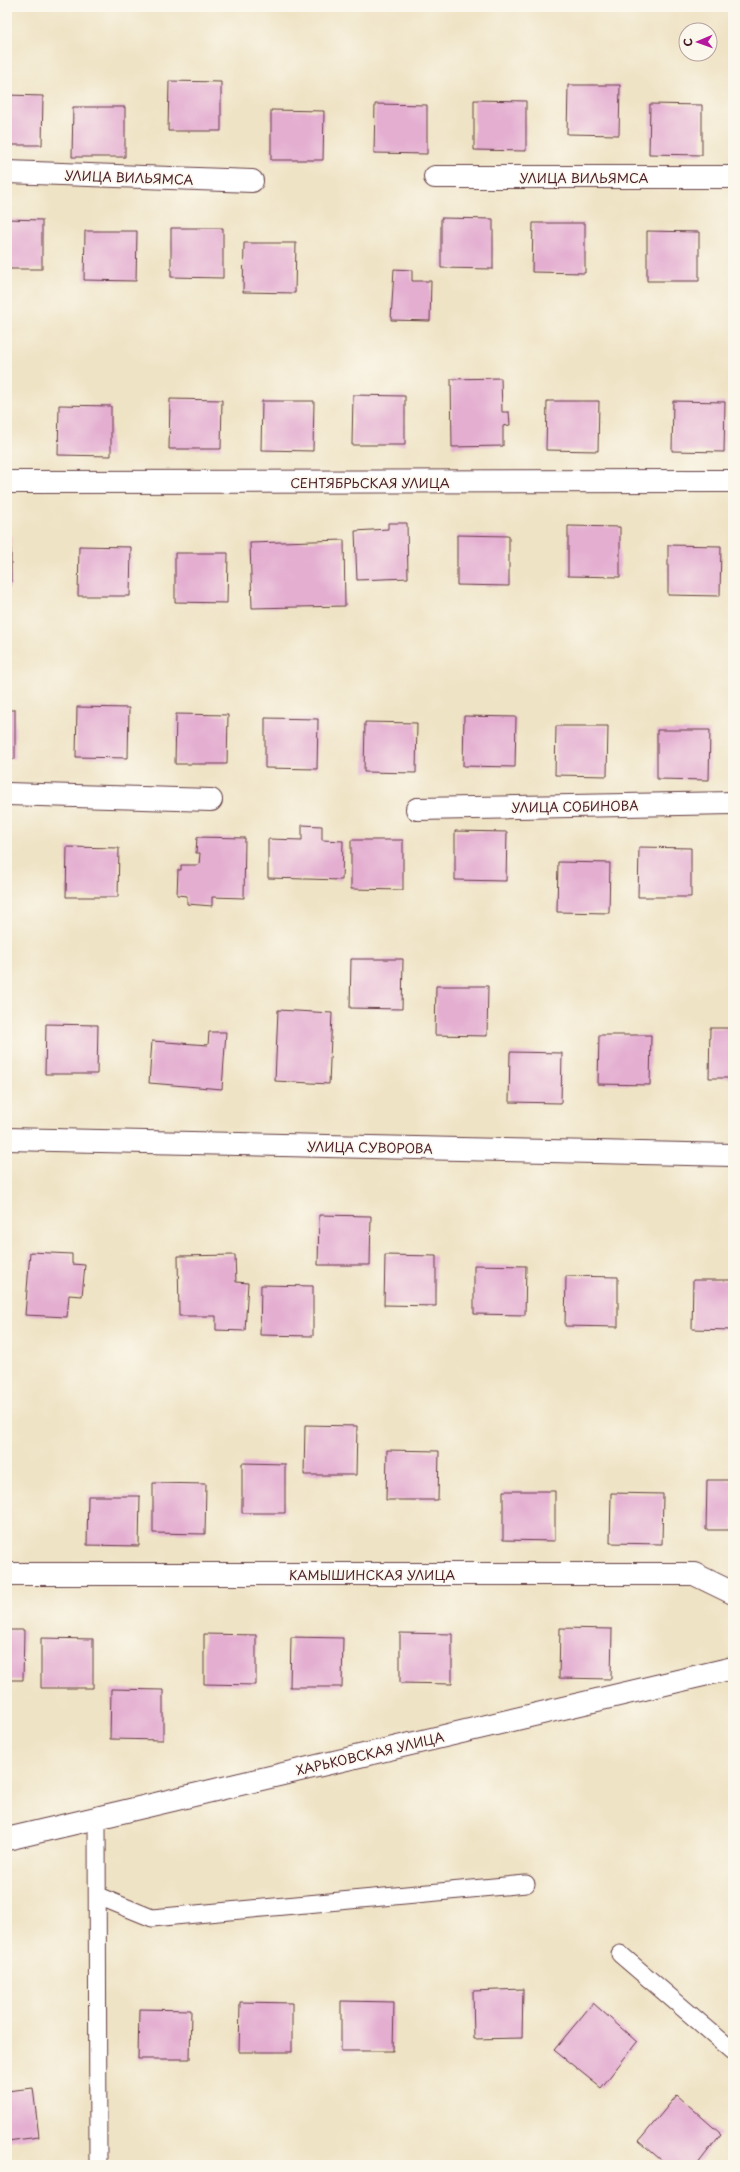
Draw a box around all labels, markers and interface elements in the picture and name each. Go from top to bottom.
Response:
north arrow [678,22,718,62]
text: С [679,38,696,47]
street label: УЛИЦА ВИЛЬЯМСА [64,165,194,189]
street label: УЛИЦА ВИЛЬЯМСА [520,168,649,187]
street label: СЕНТЯБРЬСКАЯ УЛИЦА [290,473,450,492]
street label: УЛИЦА СОБИНОВА [511,795,639,817]
street label: УЛИЦА СУВОРОВА [307,1136,433,1158]
street label: КАМЫШИНСКАЯ УЛИЦА [289,1565,455,1584]
street label: ХАРЬКОВСКАЯ УЛИЦА [294,1727,446,1779]

